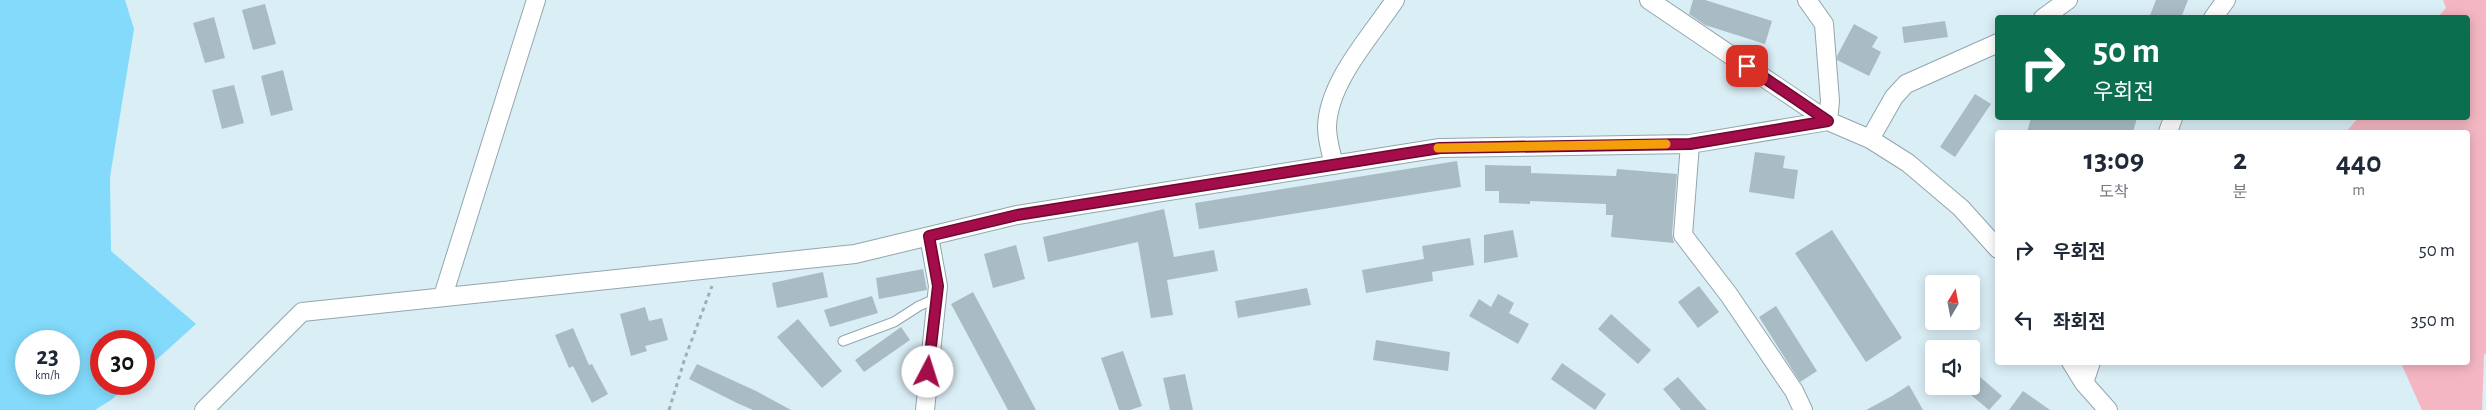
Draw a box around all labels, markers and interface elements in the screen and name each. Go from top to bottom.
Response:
text: 50 m [2093,34,2160,69]
icon: right [2010,35,2075,100]
pin [1726,45,1768,87]
icon: arrive [1733,52,1761,80]
text: 우회전 [2093,81,2154,103]
text: 13:09 [2083,145,2144,175]
text: 2 [2233,145,2247,175]
text: 440 [2336,148,2382,178]
text: m [2352,182,2365,198]
text: 도착 [2099,184,2129,200]
text: 분 [2233,184,2247,200]
icon: right [2010,236,2038,264]
text: 50 m [2419,241,2455,260]
text: 우회전 [2053,243,2105,262]
north arrow [1925,275,1980,330]
map controls [1925,275,1980,395]
icon: left [2010,306,2038,334]
text: 350 m [2411,311,2455,330]
text: 좌회전 [2053,313,2105,332]
speed limit sign: 30 [90,330,155,395]
button: sound [1925,340,1980,395]
text: 23 [36,344,59,369]
position arrow [901,345,953,397]
text: km/h [35,369,60,381]

